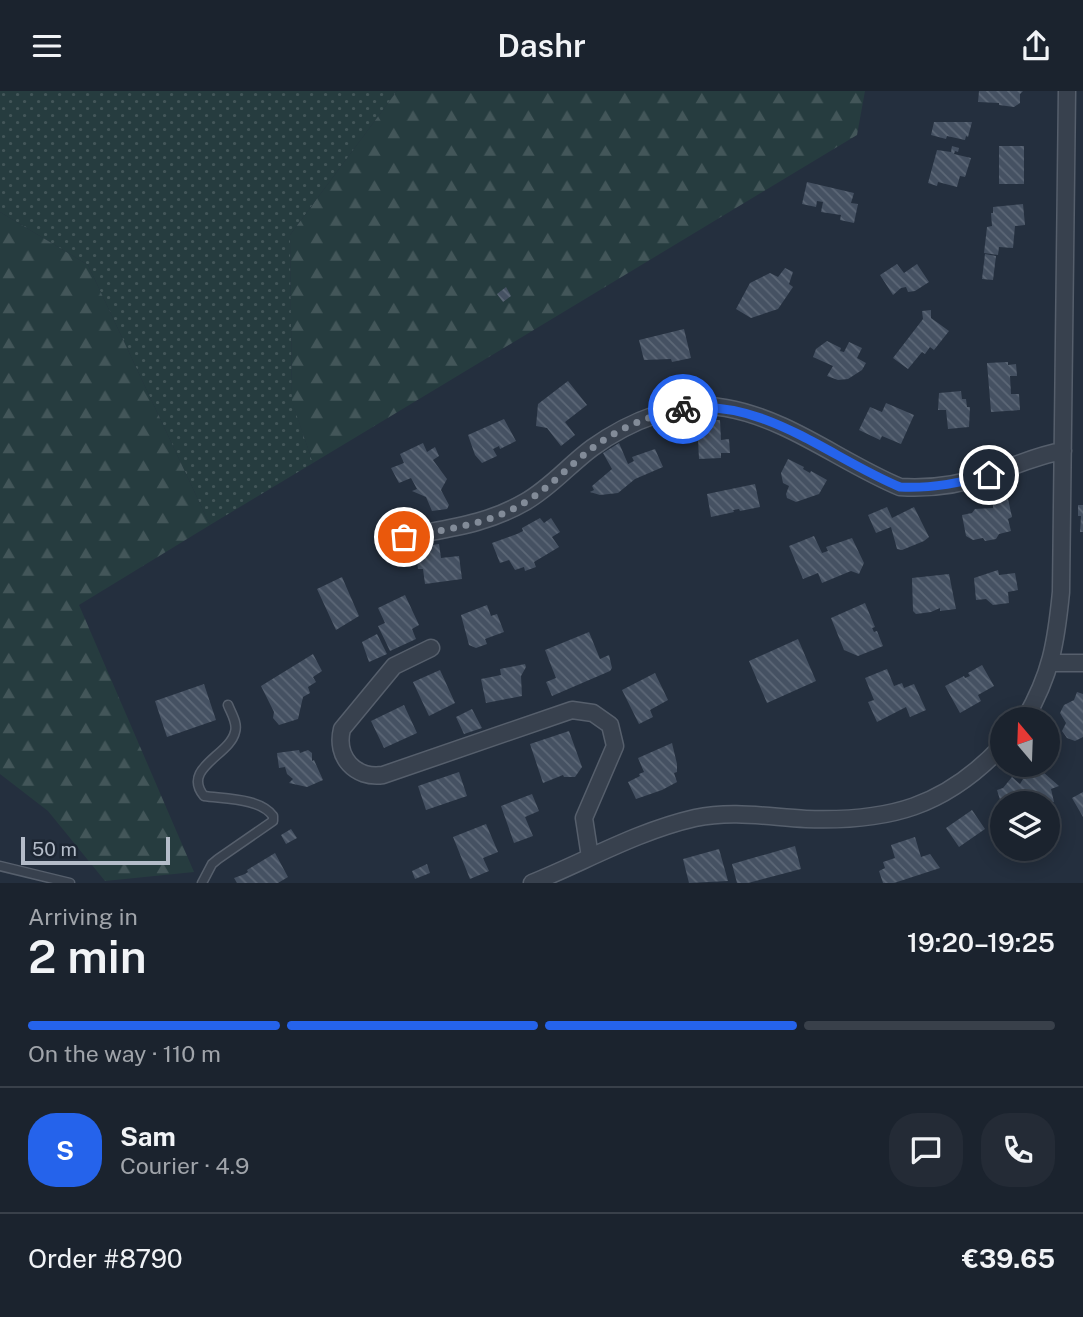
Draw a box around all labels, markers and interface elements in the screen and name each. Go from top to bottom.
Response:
icon: menu [28,27,66,65]
text: Dashr [497,27,586,64]
icon: share [1017,27,1055,65]
courier [648,374,718,444]
icon: bike [664,390,702,428]
pin [959,445,1019,505]
icon: home [970,456,1008,494]
pin [374,507,434,567]
icon: bag [385,518,423,556]
north arrow [990,707,1060,777]
map controls [990,707,1060,861]
button: layers [990,791,1060,861]
scale bar [21,834,170,866]
text: 50 m [32,838,77,860]
text: Arriving in [28,903,138,930]
text: 19:20–19:25 [907,927,1055,958]
text: 2 min [28,929,147,983]
text: On the way · 110 m [28,1040,221,1067]
button: chat [889,1113,963,1187]
button: phone [981,1113,1055,1187]
text: Sam [120,1121,176,1152]
text: S [56,1135,74,1166]
text: Courier · 4.9 [120,1152,249,1179]
text: Order #8790 [28,1243,183,1274]
text: €39.65 [962,1243,1055,1274]

